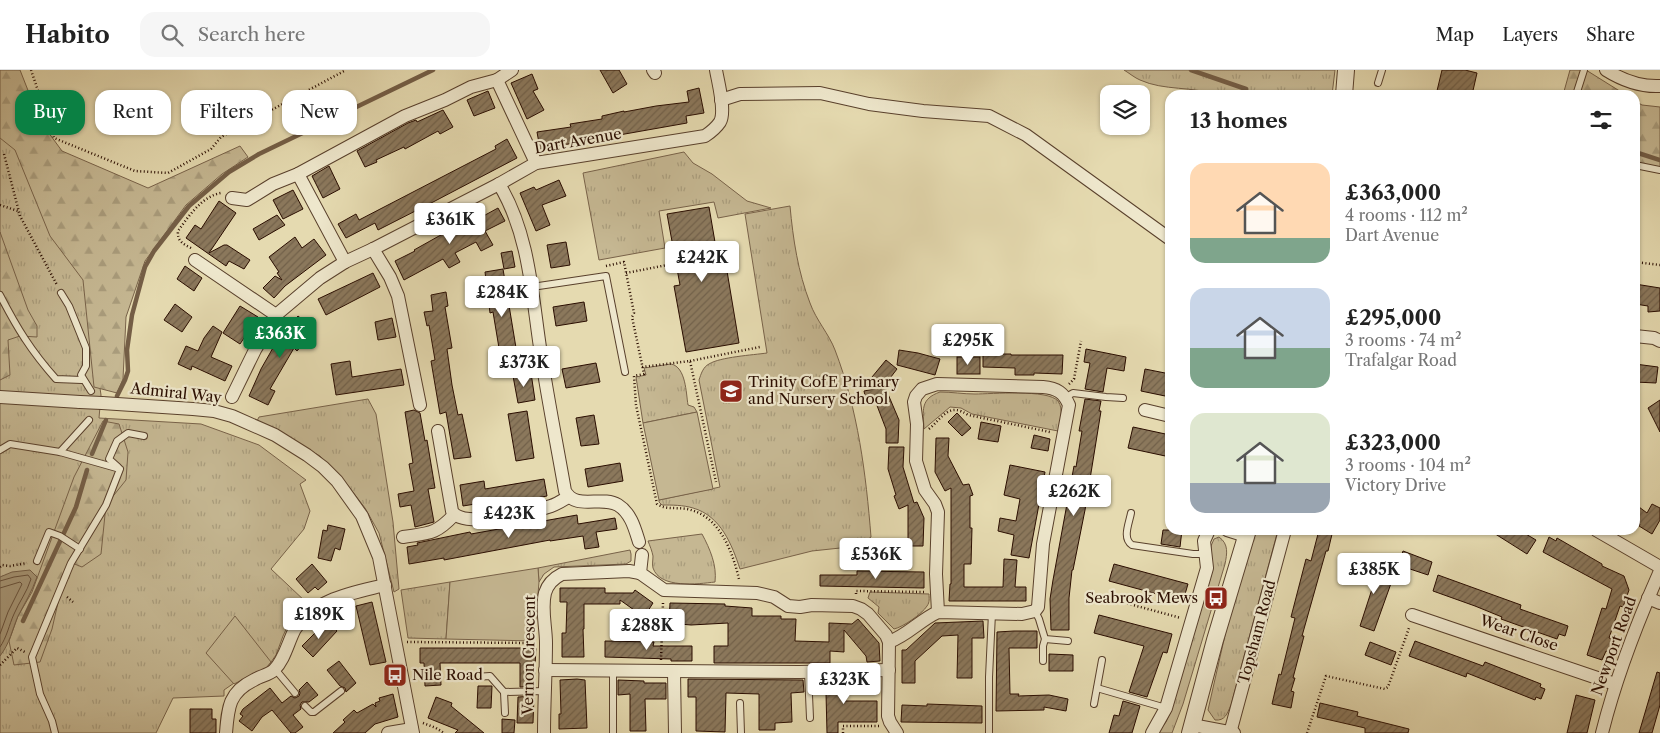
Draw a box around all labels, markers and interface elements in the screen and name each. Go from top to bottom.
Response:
search box [140,12,490,57]
text: Habito [25,20,110,49]
icon: search [158,21,186,49]
text: Search here [198,23,305,46]
text: Map [1436,24,1474,46]
text: Layers [1502,24,1558,46]
text: Share [1586,24,1635,46]
map controls [1100,85,1150,135]
button: layers [1100,85,1150,135]
chip: Buy [15,90,85,135]
chip: Rent [95,90,171,135]
chip: Filters [181,90,272,135]
chip: New [282,90,357,135]
icon: filters [1587,106,1615,134]
text: 13 homes [1190,108,1288,133]
street label: Dart Avenue [533,123,623,158]
text: £363,000 [1345,180,1441,205]
icon: home [1230,183,1290,243]
pin: £361K [415,202,485,245]
text: 4 rooms · 112 m² [1345,205,1468,225]
text: £361K [425,209,475,229]
text: Dart Avenue [1345,225,1439,245]
pin: £242K [667,240,737,283]
text: £242K [676,247,728,267]
pin: £284K [467,276,537,318]
text: £284K [476,282,528,302]
text: £295,000 [1345,305,1441,330]
icon: home [1230,308,1290,368]
pin: £363K [245,316,315,359]
text: £363K [254,323,306,343]
pin: £295K [933,324,1003,366]
text: £295K [942,330,994,350]
text: 3 rooms · 74 m² [1345,330,1461,350]
pin: £373K [489,346,559,388]
text: Trafalgar Road [1345,350,1457,370]
text: £373K [499,352,549,372]
place label: Trinity CofE Primary and Nursery School [748,372,900,408]
street label: Admiral Way [129,378,223,407]
school or university icon: Trinity CofE Primary and Nursery School [718,378,744,404]
text: £323,000 [1345,430,1441,455]
icon: home [1230,433,1290,493]
text: 3 rooms · 104 m² [1345,455,1471,475]
pin: £262K [1039,474,1109,517]
text: Victory Drive [1345,475,1446,495]
text: £262K [1048,481,1100,501]
pin: £423K [474,496,544,539]
text: £423K [483,503,535,523]
pin: £536K [841,538,911,580]
text: £536K [851,544,901,564]
pin: £385K [1339,552,1409,595]
text: £385K [1348,559,1400,579]
street label: Topsham Road [1233,578,1280,686]
bus stop icon: Seabrook Mews [1203,585,1229,611]
place label: Seabrook Mews [1085,588,1198,607]
street label: Vernon Crescent [518,594,539,716]
street label: Newport Road [1587,594,1640,698]
pin: £189K [284,598,354,640]
text: £189K [294,604,344,624]
pin: £288K [612,608,682,651]
street label: Wear Close [1477,610,1561,655]
text: £288K [621,615,673,635]
bus stop icon: Nile Road [382,662,408,688]
pin: £323K [809,662,879,705]
place label: Nile Road [412,665,483,684]
text: £323K [818,669,870,689]

